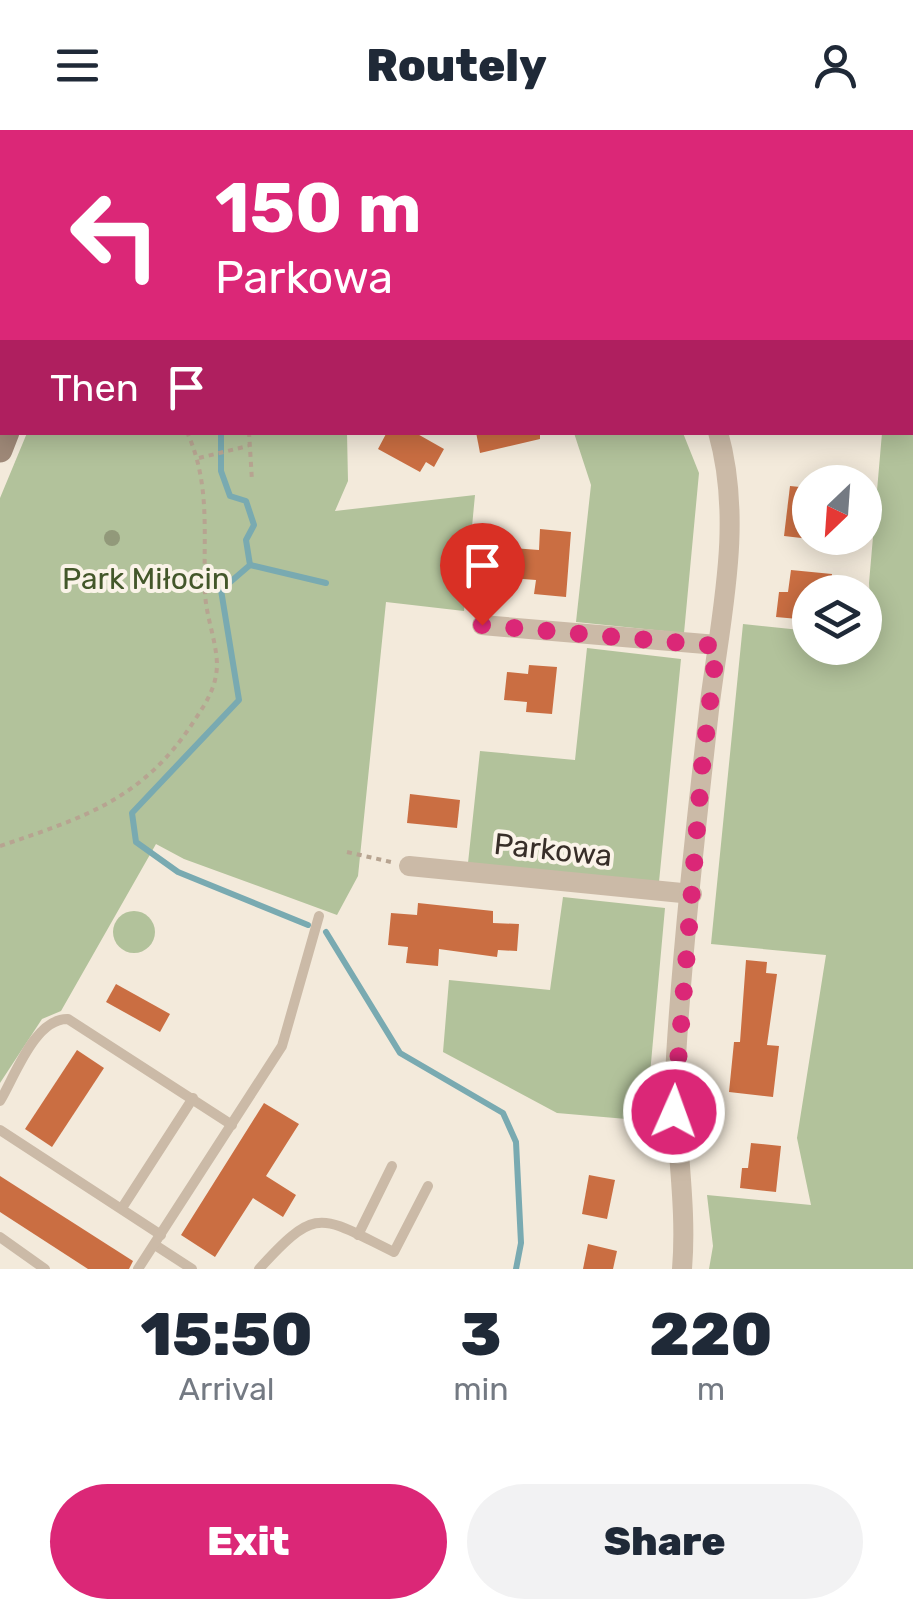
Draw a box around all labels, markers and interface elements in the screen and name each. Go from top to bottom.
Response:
icon: menu [50,38,105,93]
icon: person [808,38,863,93]
text: Routely [366,39,547,92]
text: 150 m [215,167,422,250]
icon: left [50,170,180,300]
text: Parkowa [215,251,393,304]
icon: arrive [159,360,214,415]
text: Then [50,365,139,411]
north arrow [792,465,882,555]
map controls [792,465,882,665]
pin [440,523,525,626]
icon: arrive [455,538,510,593]
park label: Park Miłocin [62,561,230,597]
button: layers [792,575,882,665]
street label: Parkowa [492,826,614,874]
position arrow [622,1060,726,1164]
text: 15:50 [141,1299,313,1370]
text: 3 [460,1299,501,1370]
text: 220 [649,1299,772,1370]
text: Arrival [179,1370,275,1408]
text: min [453,1370,509,1408]
text: m [697,1370,725,1408]
button: Exit [50,1484,447,1599]
button: Share [467,1484,863,1599]

